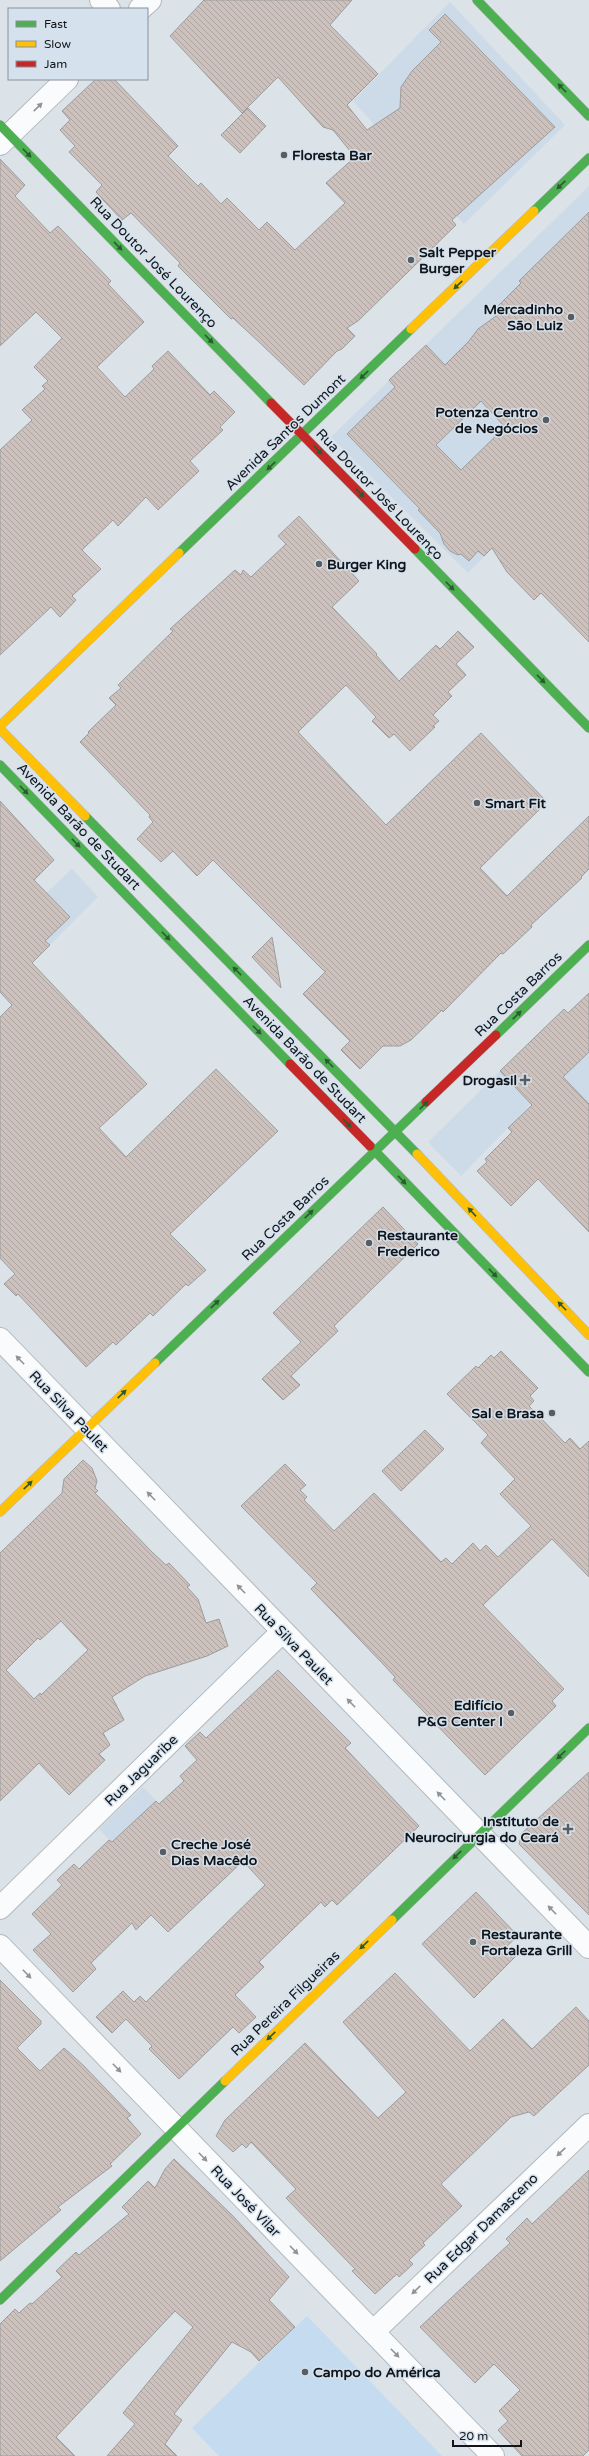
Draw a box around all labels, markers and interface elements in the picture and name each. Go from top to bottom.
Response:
legend [8,8,148,80]
text: Fast [44,17,68,31]
text: Slow [44,37,71,51]
text: Jam [44,57,67,71]
one-way arrow [557,83,567,93]
one-way arrow [33,102,43,112]
place label: Floresta Bar [292,147,373,164]
one-way arrow [22,148,32,158]
marker: Floresta Bar [279,150,289,160]
one-way arrow [556,180,566,190]
street label: Rua Doutor José Lourenço [86,193,221,332]
one-way arrow [113,241,123,251]
place label: Salt Pepper Burger [419,244,497,277]
marker: Salt Pepper Burger [406,255,416,265]
one-way arrow [453,280,463,290]
place label: Mercadinho São Luiz [483,301,563,334]
marker: Mercadinho São Luiz [566,312,576,322]
one-way arrow [204,334,214,344]
street label: Avenida Santos Dumont [222,370,349,494]
one-way arrow [359,371,369,380]
place label: Potenza Centro de Negócios [435,404,538,437]
marker: Potenza Centro de Negócios [541,415,551,425]
street label: Rua Doutor José Lourenço [312,425,447,564]
one-way arrow [313,445,323,455]
one-way arrow [266,461,276,471]
one-way arrow [355,488,365,498]
place label: Burger King [327,556,406,573]
marker: Burger King [314,559,324,569]
one-way arrow [445,581,455,591]
one-way arrow [536,674,546,684]
street label: Avenida Barão de Studart [13,759,144,894]
one-way arrow [19,785,29,795]
place label: Smart Fit [485,795,546,812]
marker: Smart Fit [472,798,482,808]
one-way arrow [71,838,81,848]
one-way arrow [162,931,171,941]
street label: Rua Costa Barros [471,948,566,1040]
one-way arrow [232,966,242,976]
street label: Avenida Barão de Studart [239,992,370,1127]
one-way arrow [512,1010,522,1019]
one-way arrow [252,1025,261,1034]
one-way arrow [324,1058,334,1068]
place label: Drogasil [463,1072,517,1089]
marker: Drogasil [520,1075,530,1085]
one-way arrow [419,1100,429,1110]
one-way arrow [343,1118,352,1128]
street label: Rua Costa Barros [238,1172,333,1264]
one-way arrow [397,1175,407,1185]
one-way arrow [468,1208,477,1217]
one-way arrow [304,1210,314,1219]
place label: Restaurante Frederico [377,1227,458,1260]
marker: Restaurante Frederico [364,1238,374,1248]
one-way arrow [488,1268,498,1278]
one-way arrow [210,1300,220,1309]
one-way arrow [557,1301,567,1311]
one-way arrow [15,1355,25,1365]
street label: Rua Silva Paulet [26,1367,112,1456]
one-way arrow [117,1390,127,1399]
place label: Sal e Brasa [471,1405,544,1422]
marker: Sal e Brasa [547,1408,557,1418]
one-way arrow [23,1480,33,1490]
one-way arrow [147,1491,156,1500]
one-way arrow [236,1584,246,1594]
street label: Rua Silva Paulet [251,1600,337,1689]
place label: Edifício P&G Center I [417,1697,503,1730]
one-way arrow [346,1698,355,1708]
marker: Edifício P&G Center I [506,1708,516,1718]
street label: Rua Jaguaribe [101,1731,182,1810]
one-way arrow [556,1750,566,1759]
one-way arrow [436,1791,446,1801]
place label: Instituto de Neurocirurgia do Ceará [405,1813,559,1846]
marker: Instituto de Neurocirurgia do Ceará [562,1823,574,1835]
place label: Creche José Dias Macêdo [171,1836,258,1869]
marker: Creche José Dias Macêdo [158,1847,168,1857]
one-way arrow [452,1850,462,1859]
one-way arrow [547,1905,557,1914]
place label: Restaurante Fortaleza Grill [481,1926,572,1959]
marker: Restaurante Fortaleza Grill [468,1937,478,1947]
one-way arrow [359,1940,369,1950]
street label: Rua Pereira Filgueiras [227,1947,343,2060]
one-way arrow [22,1969,32,1979]
one-way arrow [266,2031,276,2041]
one-way arrow [112,2063,122,2073]
one-way arrow [556,2147,566,2157]
one-way arrow [198,2152,208,2162]
street label: Rua José Vilar [207,2162,285,2241]
street label: Rua Edgar Damasceno [421,2170,542,2287]
one-way arrow [289,2245,299,2255]
one-way arrow [411,2286,421,2295]
one-way arrow [390,2348,400,2358]
place label: Campo do América [313,2364,441,2381]
marker: Campo do América [300,2367,310,2377]
scale bar [453,2422,521,2448]
text: 20 m [459,2429,488,2443]

